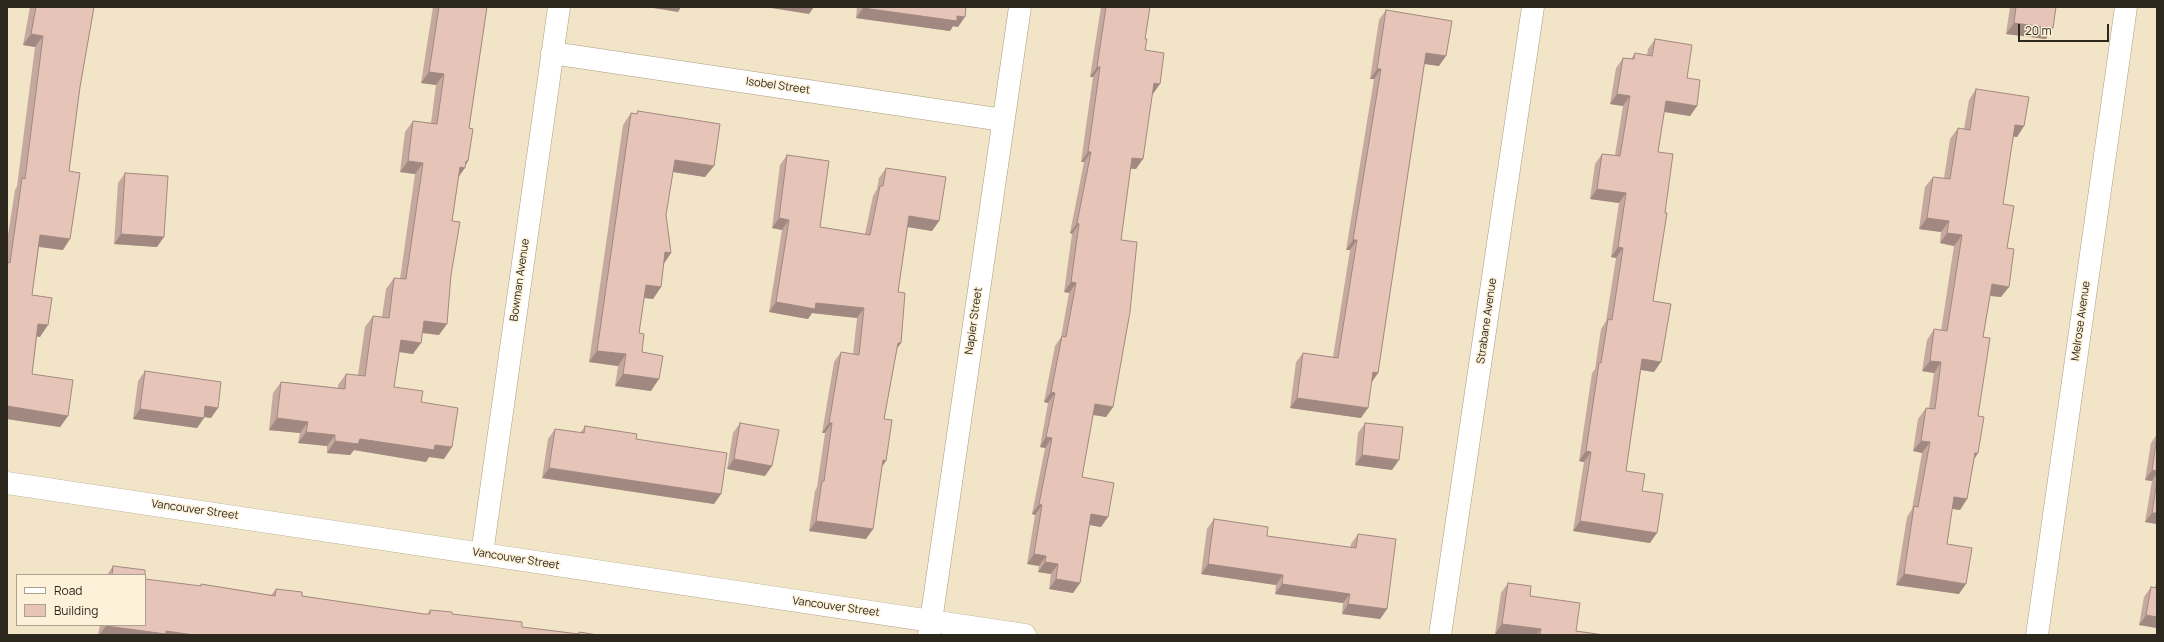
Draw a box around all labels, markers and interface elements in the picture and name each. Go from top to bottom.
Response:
scale bar [2020,16,2111,42]
text: 20 m [2025,22,2052,39]
street label: Isobel Street [745,75,811,97]
street label: Bowman Avenue [508,238,532,322]
street label: Strabane Avenue [1474,277,1500,365]
street label: Melrose Avenue [2069,280,2093,362]
street label: Napier Street [963,287,985,355]
street label: Vancouver Street [151,497,239,523]
street label: Vancouver Street [472,546,560,572]
legend [16,574,146,626]
text: Road [54,582,82,599]
street label: Vancouver Street [792,594,880,620]
text: Building [54,602,98,619]

